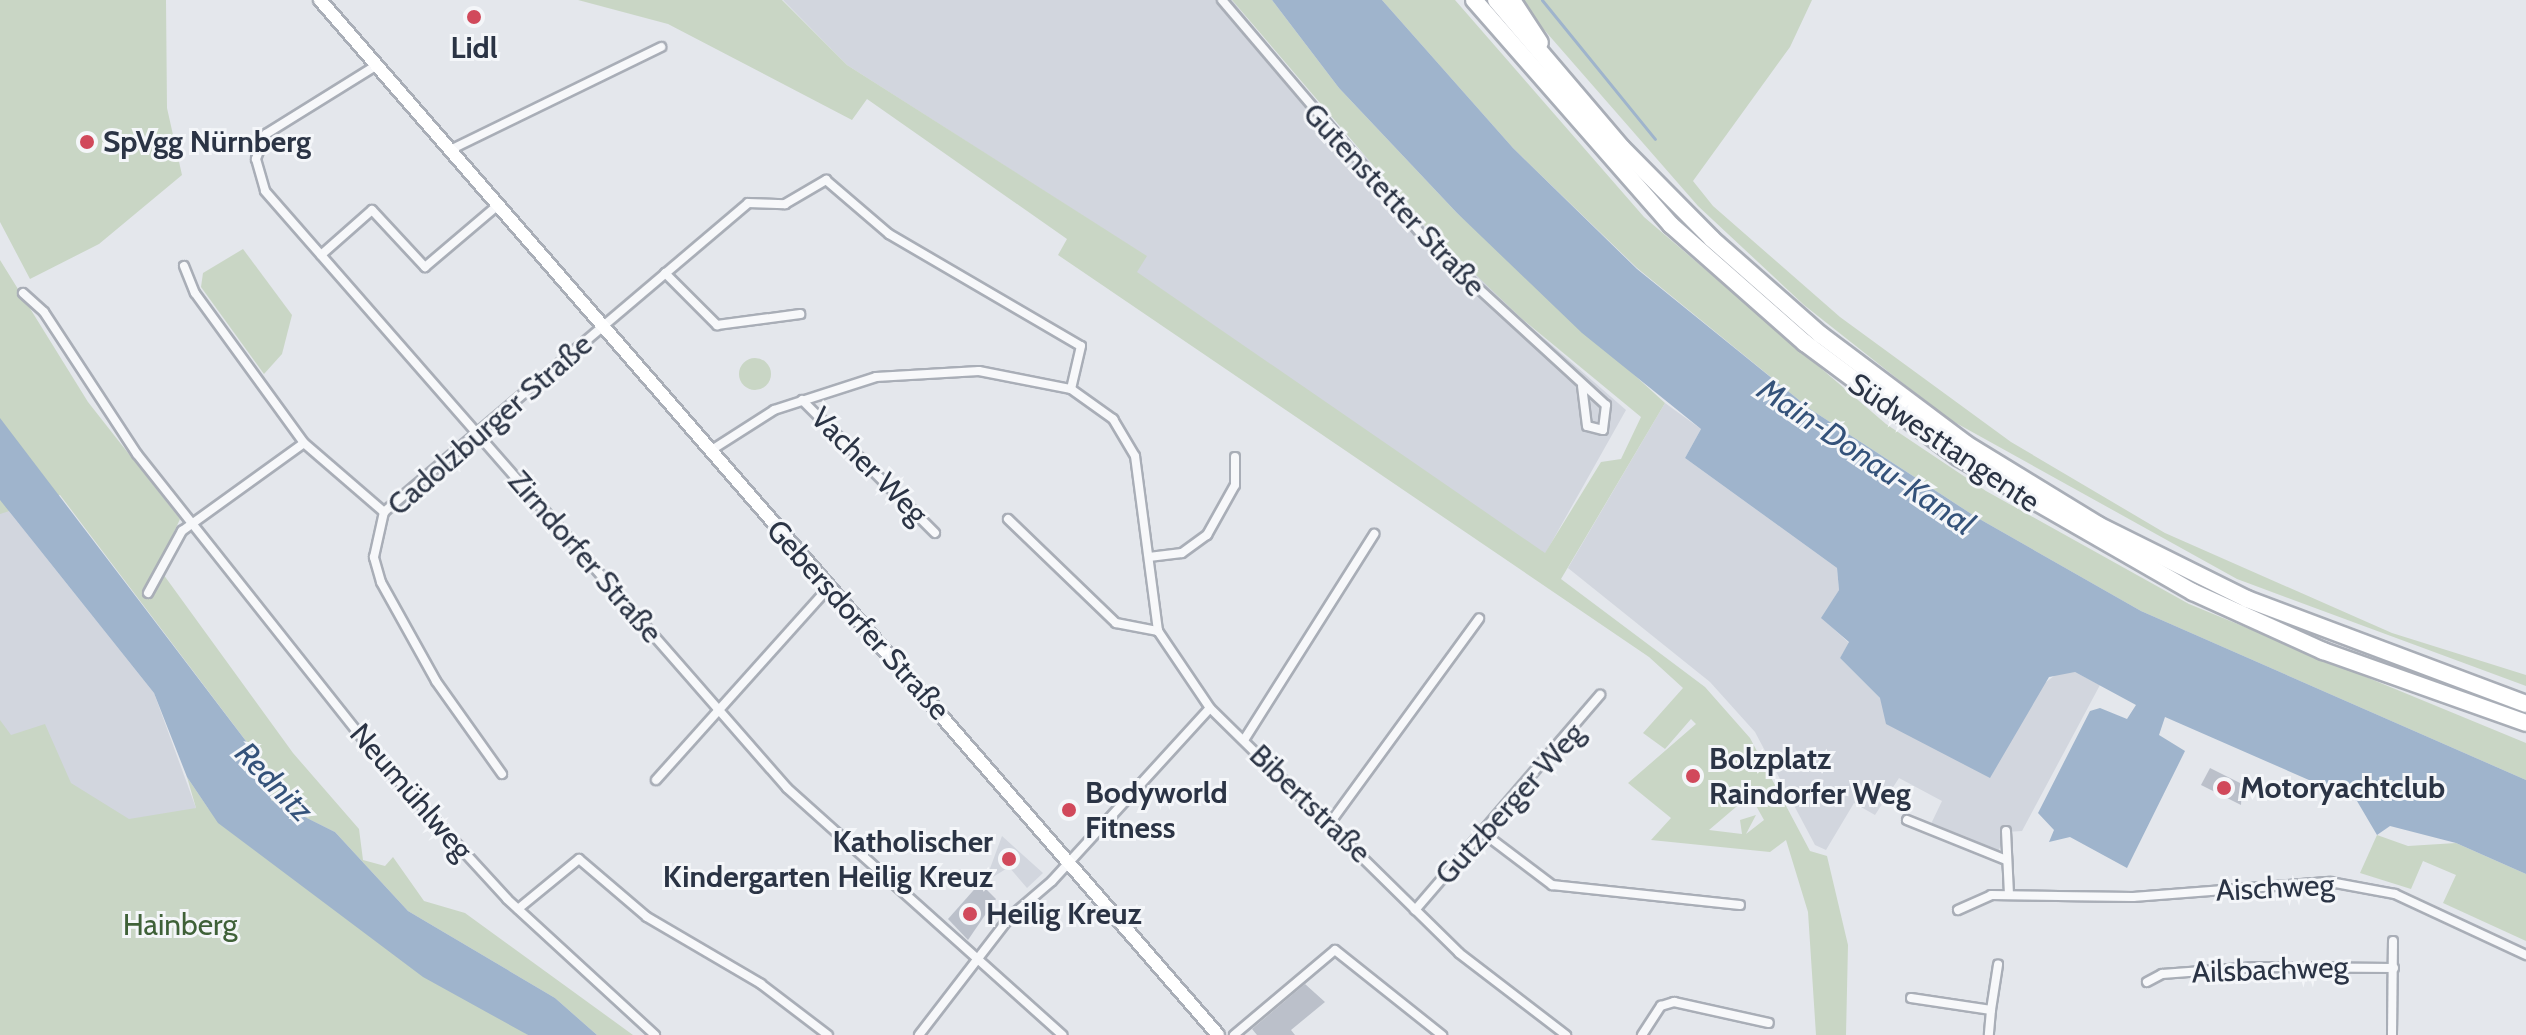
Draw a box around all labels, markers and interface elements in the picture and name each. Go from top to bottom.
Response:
marker: Lidl [465,8,483,26]
place label: Lidl [450,30,498,66]
street label: Gutenstetter Straße [1295,96,1493,304]
place label: SpVgg Nürnberg [103,124,311,160]
marker: SpVgg Nürnberg [78,133,96,151]
street label: Cadolzburger Straße [381,327,599,523]
street label: Südwesttangente [1842,366,2046,520]
water label: Main-Donau-Kanal [1750,370,1982,544]
street label: Vacher Weg [803,400,935,532]
street label: Zirndorfer Straße [501,464,669,650]
street label: Gebersdorfer Straße [759,513,957,727]
street label: Neumühlweg [342,716,480,868]
street label: Gutzberger Weg [1428,716,1592,892]
water label: Rednitz [227,734,321,830]
street label: Bibertstraße [1242,737,1378,871]
place label: Bolzplatz Raindorfer Weg [1709,741,1911,812]
marker: Bolzplatz Raindorfer Weg [1684,767,1702,785]
place label: Motoryachtclub [2240,770,2445,806]
place label: Bodyworld Fitness [1085,775,1228,846]
marker: Motoryachtclub [2215,779,2233,797]
marker: Bodyworld Fitness [1060,801,1078,819]
place label: Katholischer Kindergarten Heilig Kreuz [663,824,993,894]
marker: Katholischer Kindergarten Heilig Kreuz [1000,850,1018,868]
street label: Aischweg [2215,867,2335,909]
place label: Heilig Kreuz [986,896,1142,932]
marker: Heilig Kreuz [961,905,979,923]
park label: Hainberg [123,907,237,943]
street label: Ailsbachweg [2191,949,2349,991]

